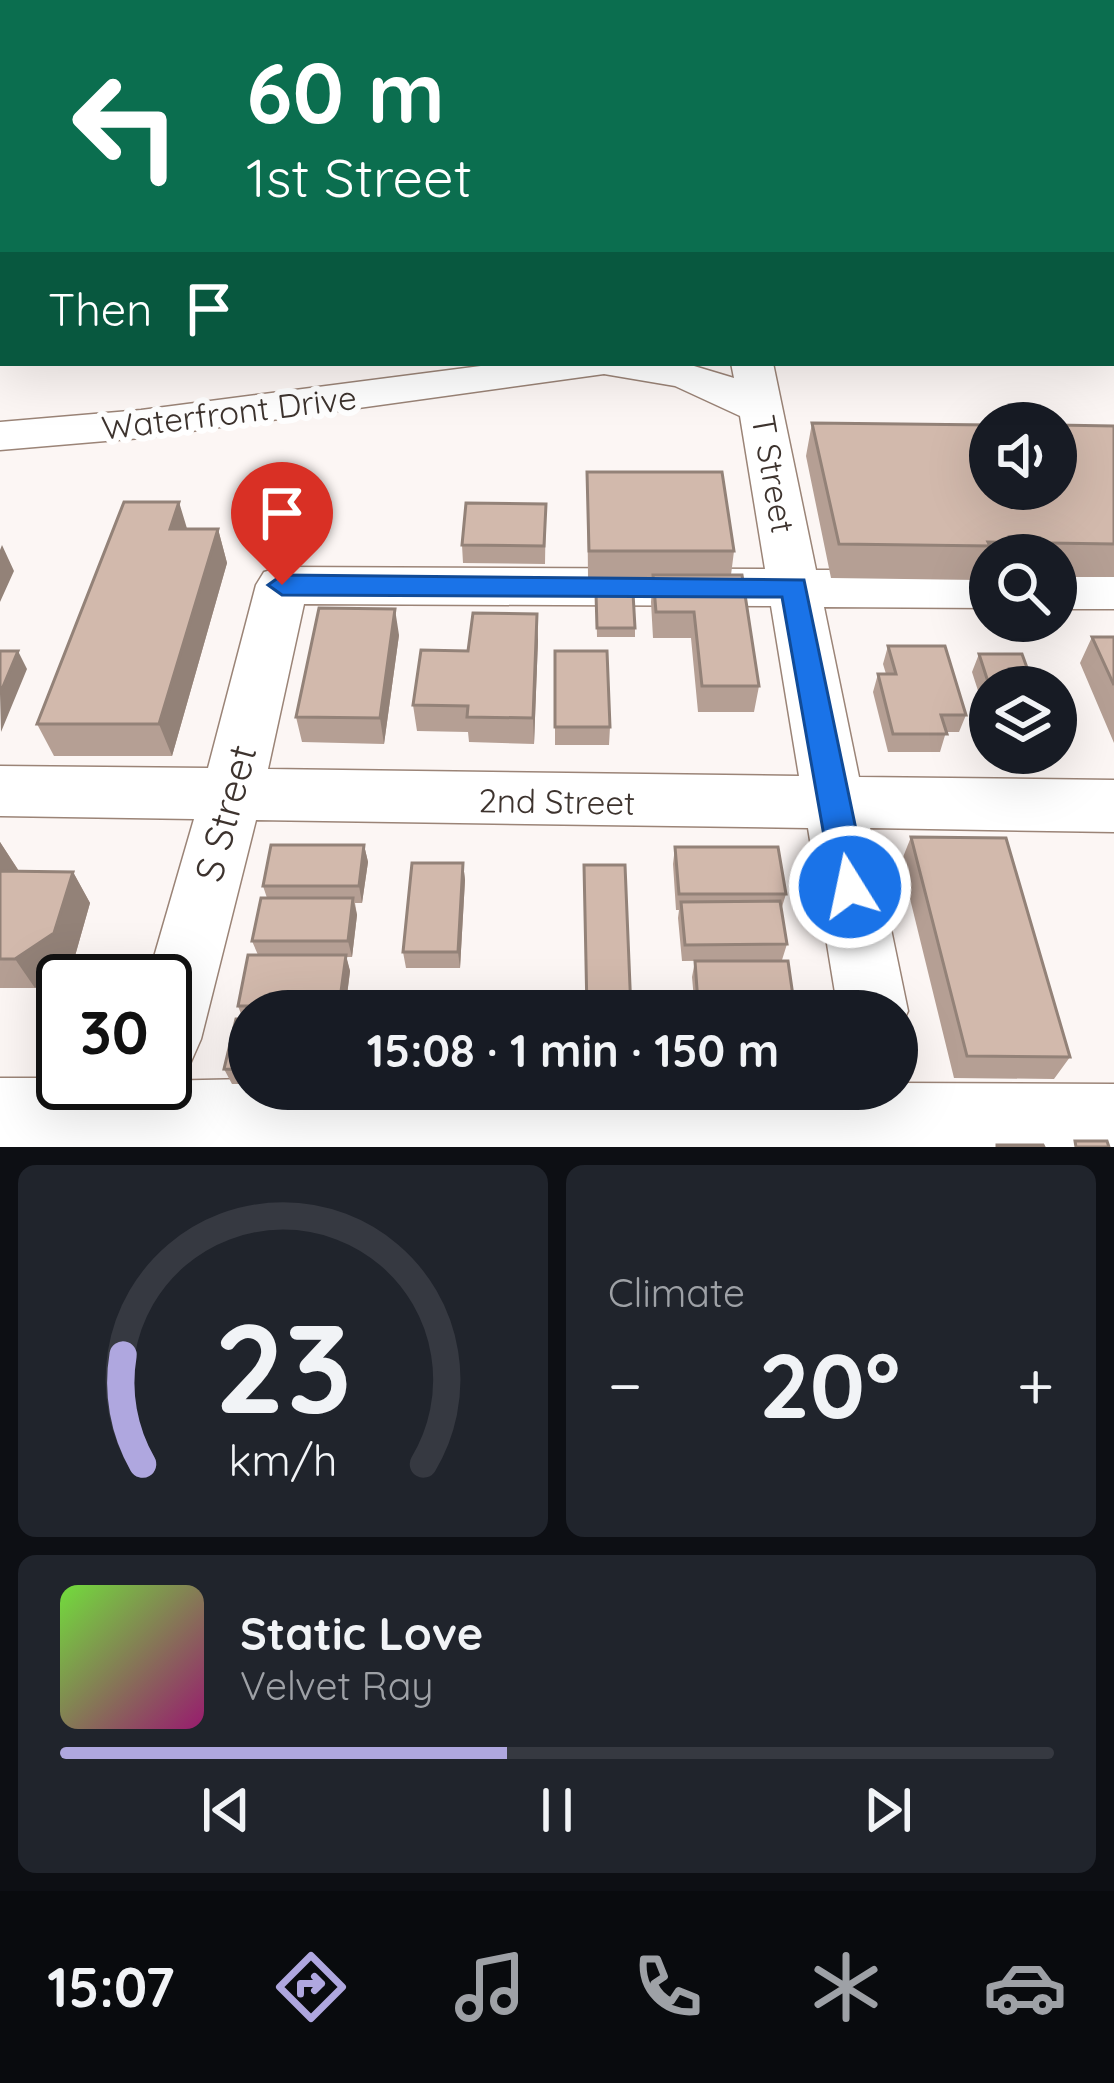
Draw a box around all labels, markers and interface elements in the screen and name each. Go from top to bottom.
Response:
text: 60 m [246,39,445,144]
icon: left [48,48,204,204]
text: 1st Street [246,143,472,211]
icon: arrive [176,276,242,342]
text: Then [48,281,152,337]
street label: Waterfront Drive [99,376,359,448]
map controls [969,402,1077,774]
button: sound [969,402,1077,510]
street label: T Street [743,412,805,536]
pin [231,462,333,585]
icon: arrive [249,480,315,546]
button: search [969,534,1077,642]
button: layers [969,666,1077,774]
street label: S Street [183,739,267,887]
street label: 2nd Street [478,779,636,823]
position arrow [787,824,913,950]
speed limit sign: 30 [36,954,192,1110]
text: 15:08 · 1 min · 150 m [367,1022,779,1078]
text: Climate [608,1268,745,1317]
text: 23 [214,1288,352,1444]
text: 20° [759,1328,900,1441]
text: − [608,1343,642,1426]
text: + [1017,1343,1054,1426]
text: km/h [229,1433,337,1487]
text: Static Love [240,1605,483,1661]
text: Velvet Ray [240,1661,433,1710]
icon: previous [193,1777,259,1843]
icon: pause [524,1777,590,1843]
icon: next [855,1777,921,1843]
icon: directions [269,1945,353,2029]
icon: music [448,1945,532,2029]
icon: phone [626,1945,710,2029]
icon: climate [804,1945,888,2029]
icon: car [983,1945,1067,2029]
text: 15:07 [47,1953,175,2021]

